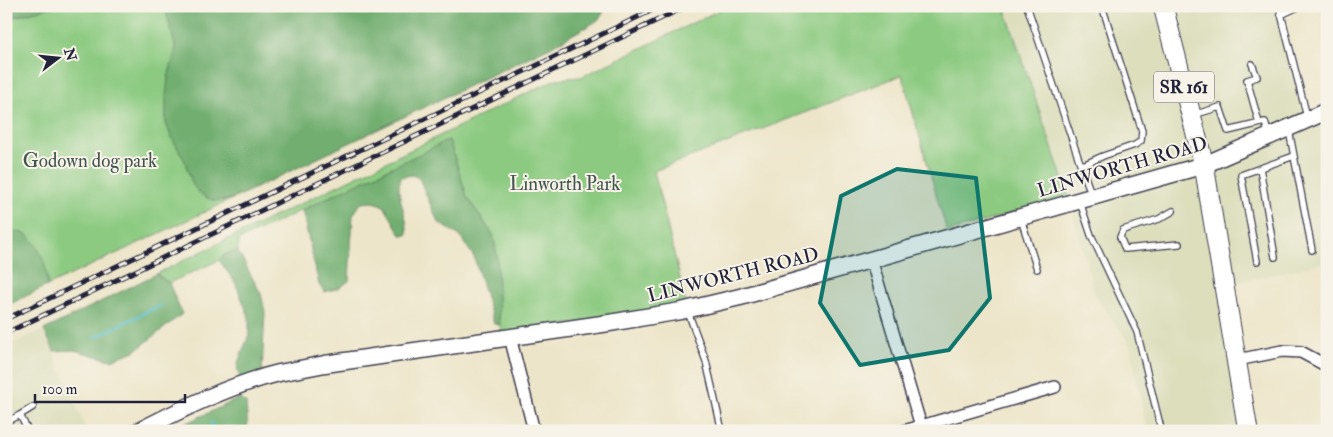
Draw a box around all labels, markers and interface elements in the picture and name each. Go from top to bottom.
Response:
north arrow [32,32,82,82]
text: N [60,45,80,63]
road number: SR 161 [1154,72,1214,102]
street label: LINWORTH ROAD [1035,131,1210,203]
park label: Godown dog park [23,149,157,174]
park label: Linworth Park [510,172,620,196]
street label: LINWORTH ROAD [645,242,821,308]
scale bar [35,372,185,404]
text: 100 m [42,380,78,399]

